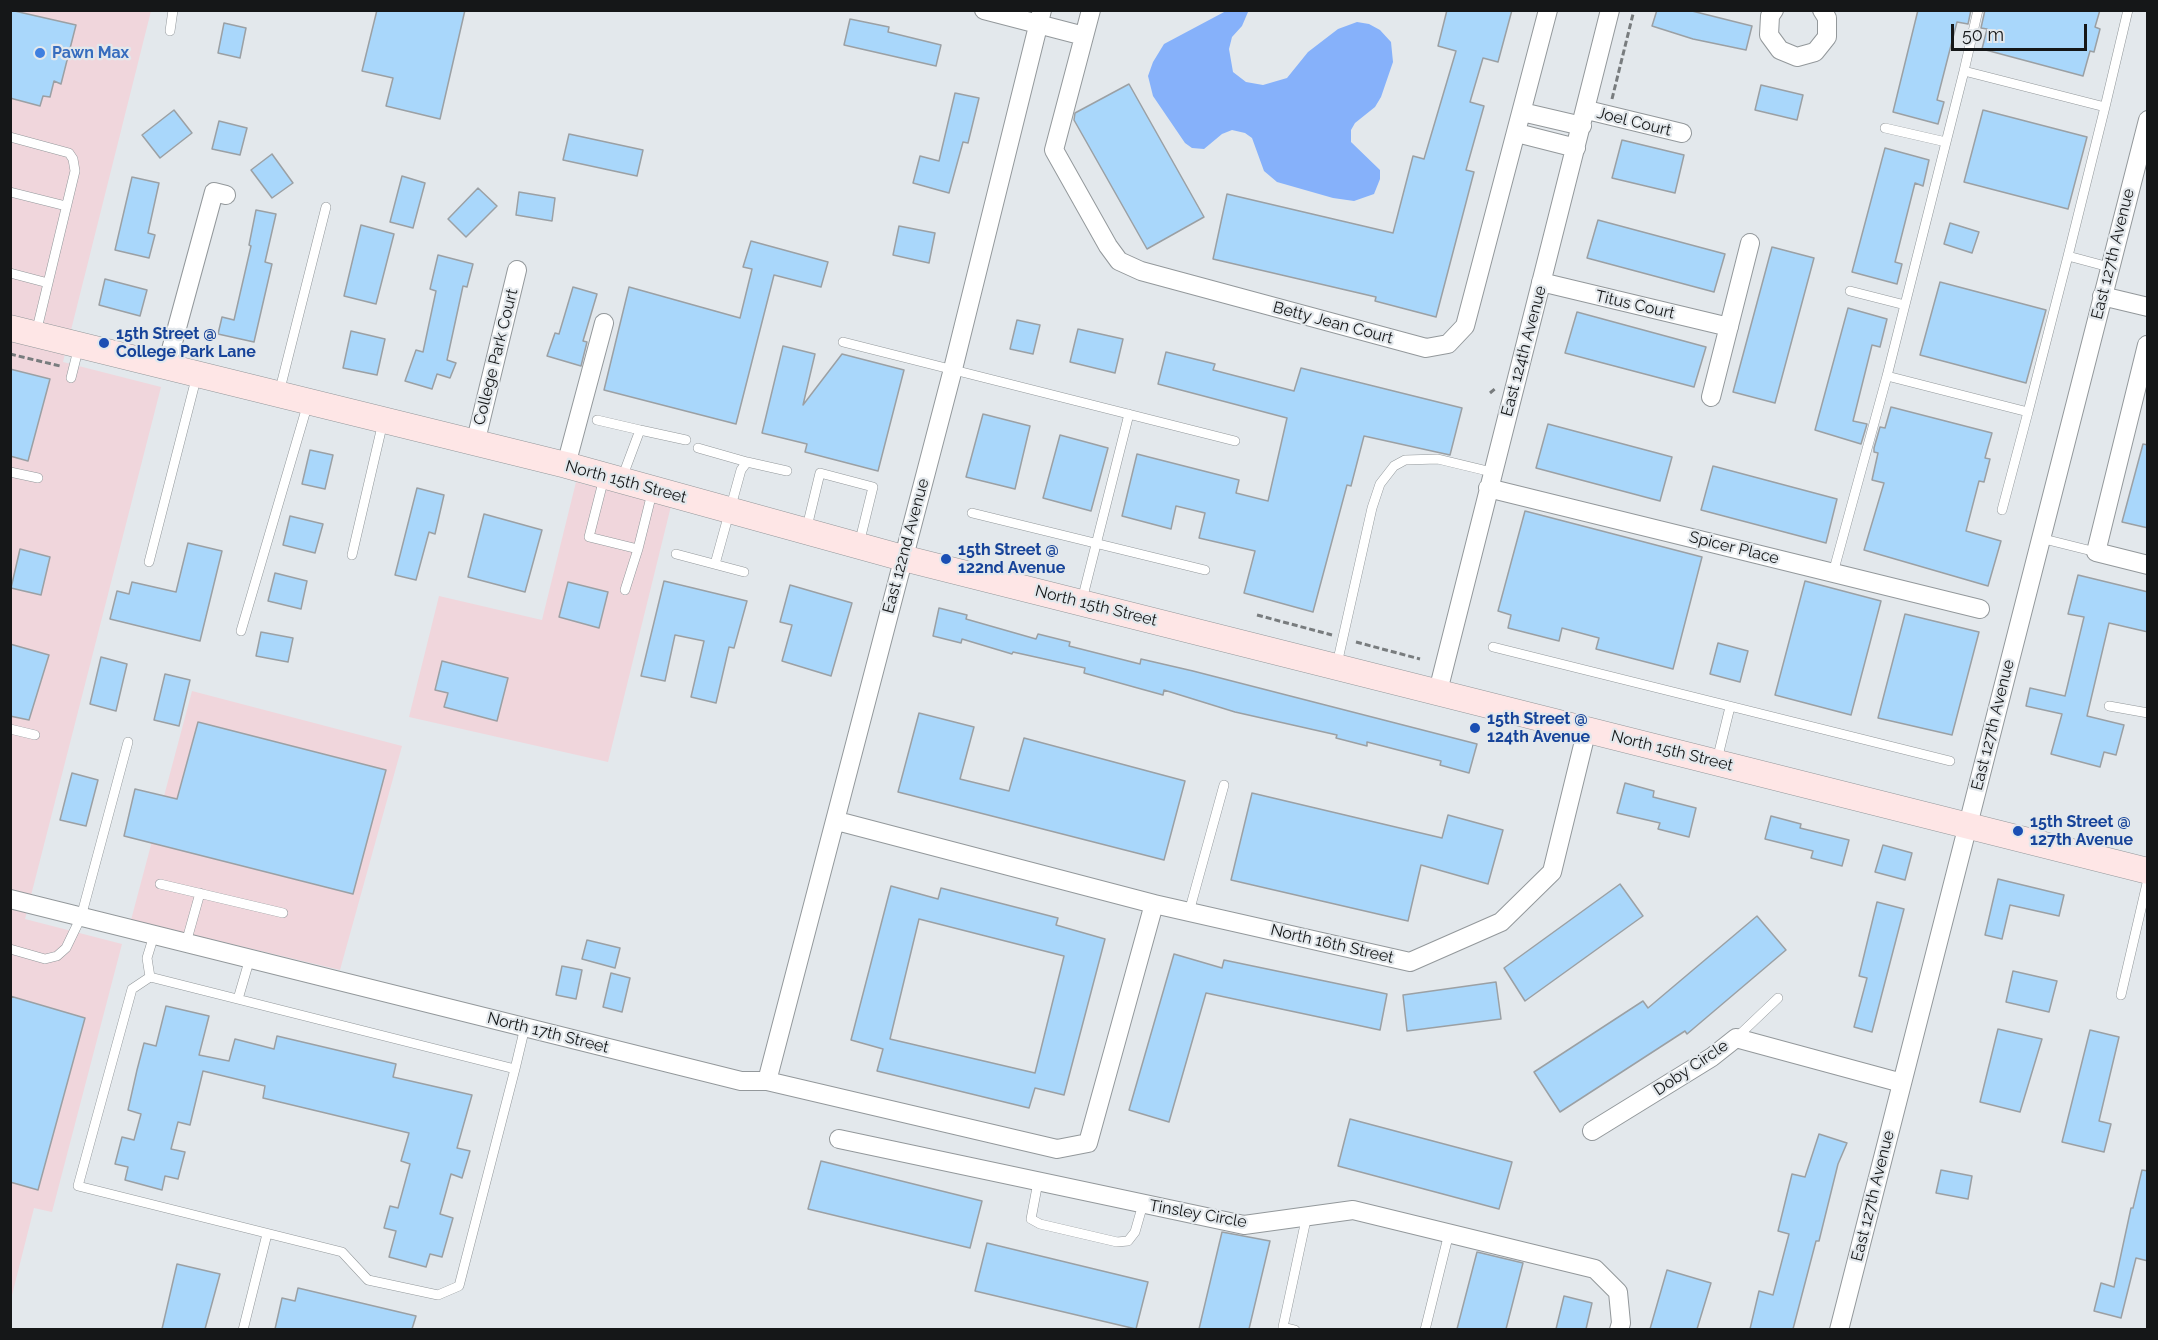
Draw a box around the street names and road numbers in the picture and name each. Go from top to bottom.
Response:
street label: Joel Court [1595,104,1673,140]
street label: East 127th Avenue [2087,187,2139,321]
street label: East 124th Avenue [1497,284,1551,418]
street label: College Park Court [470,287,522,427]
street label: Titus Court [1593,287,1677,323]
street label: Betty Jean Court [1271,298,1395,348]
street label: North 15th Street [563,457,689,507]
street label: East 122nd Avenue [879,477,933,615]
street label: Spicer Place [1687,528,1781,568]
street label: North 15th Street [1033,582,1159,630]
street label: East 127th Avenue [1967,658,2019,792]
street label: North 15th Street [1609,727,1735,775]
street label: North 16th Street [1269,921,1395,967]
street label: North 17th Street [485,1009,611,1057]
street label: Doby Circle [1650,1036,1732,1100]
street label: East 127th Avenue [1847,1129,1899,1263]
street label: Tinsley Circle [1148,1196,1248,1232]

